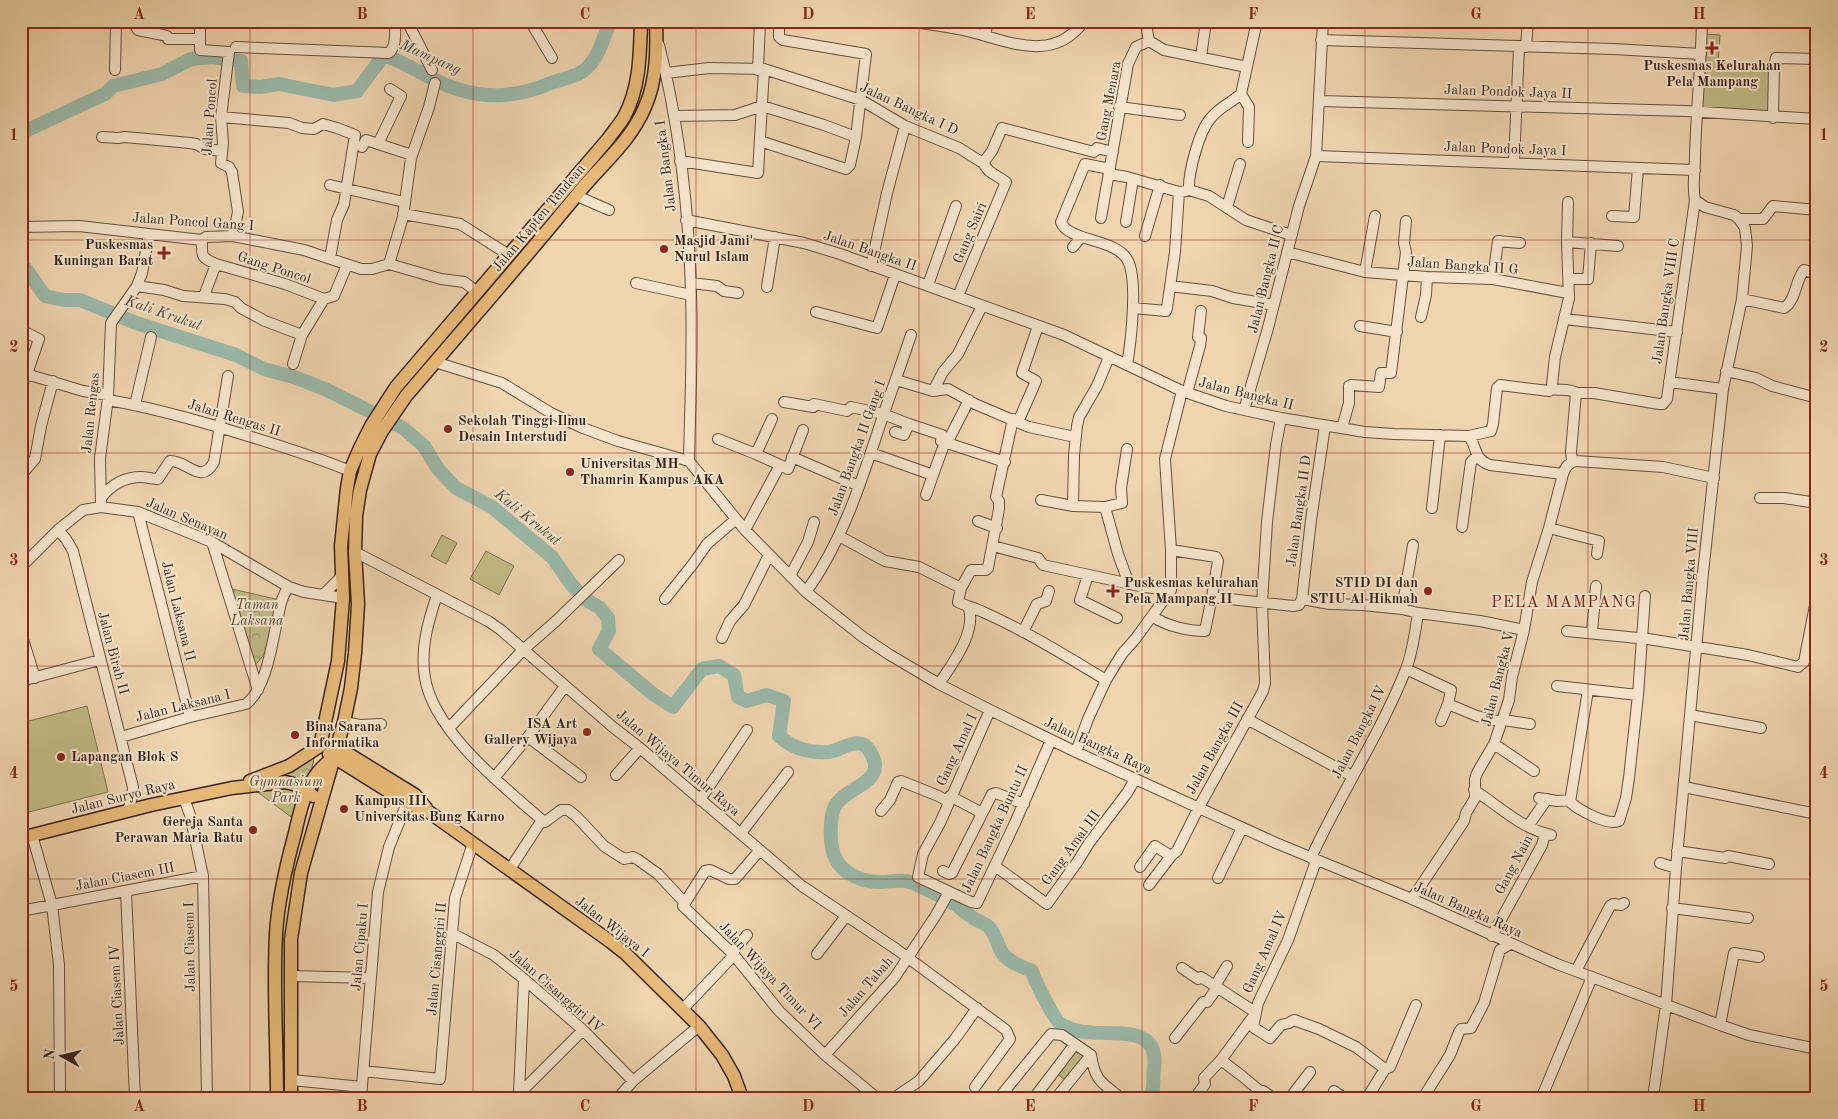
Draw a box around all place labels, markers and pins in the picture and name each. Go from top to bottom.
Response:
marker: Puskesmas Kelurahan Pela Mampang [1705,41,1719,55]
place label: Puskesmas Kelurahan Pela Mampang [1643,59,1781,89]
place label: Masjid Jami' Nurul Islam [674,234,753,264]
place label: Puskesmas Kuningan Barat [53,238,153,268]
marker: Masjid Jami' Nurul Islam [658,243,670,255]
marker: Puskesmas Kuningan Barat [157,246,171,260]
place label: Sekolah Tinggi Ilmu Desain Interstudi [458,414,587,444]
marker: Sekolah Tinggi Ilmu Desain Interstudi [442,423,454,435]
place label: Universitas MH Thamrin Kampus AKA [580,457,725,487]
marker: Universitas MH Thamrin Kampus AKA [564,466,576,478]
place label: Puskesmas kelurahan Pela Mampang II [1124,576,1259,606]
place label: STID DI dan STIU Al Hikmah [1310,576,1418,606]
marker: Puskesmas kelurahan Pela Mampang II [1106,584,1120,598]
marker: STID DI dan STIU Al Hikmah [1422,585,1434,597]
place label: ISA Art Gallery Wijaya [484,717,577,747]
place label: Bina Sarana Informatika [305,720,382,750]
marker: ISA Art Gallery Wijaya [581,726,593,738]
marker: Bina Sarana Informatika [289,729,301,741]
place label: Lapangan Blok S [71,750,178,764]
marker: Lapangan Blok S [55,751,67,763]
place label: Kampus III Universitas Bung Karno [354,794,505,824]
marker: Kampus III Universitas Bung Karno [338,803,350,815]
place label: Gereja Santa Perawan Maria Ratu [114,815,243,845]
marker: Gereja Santa Perawan Maria Ratu [247,824,259,836]

